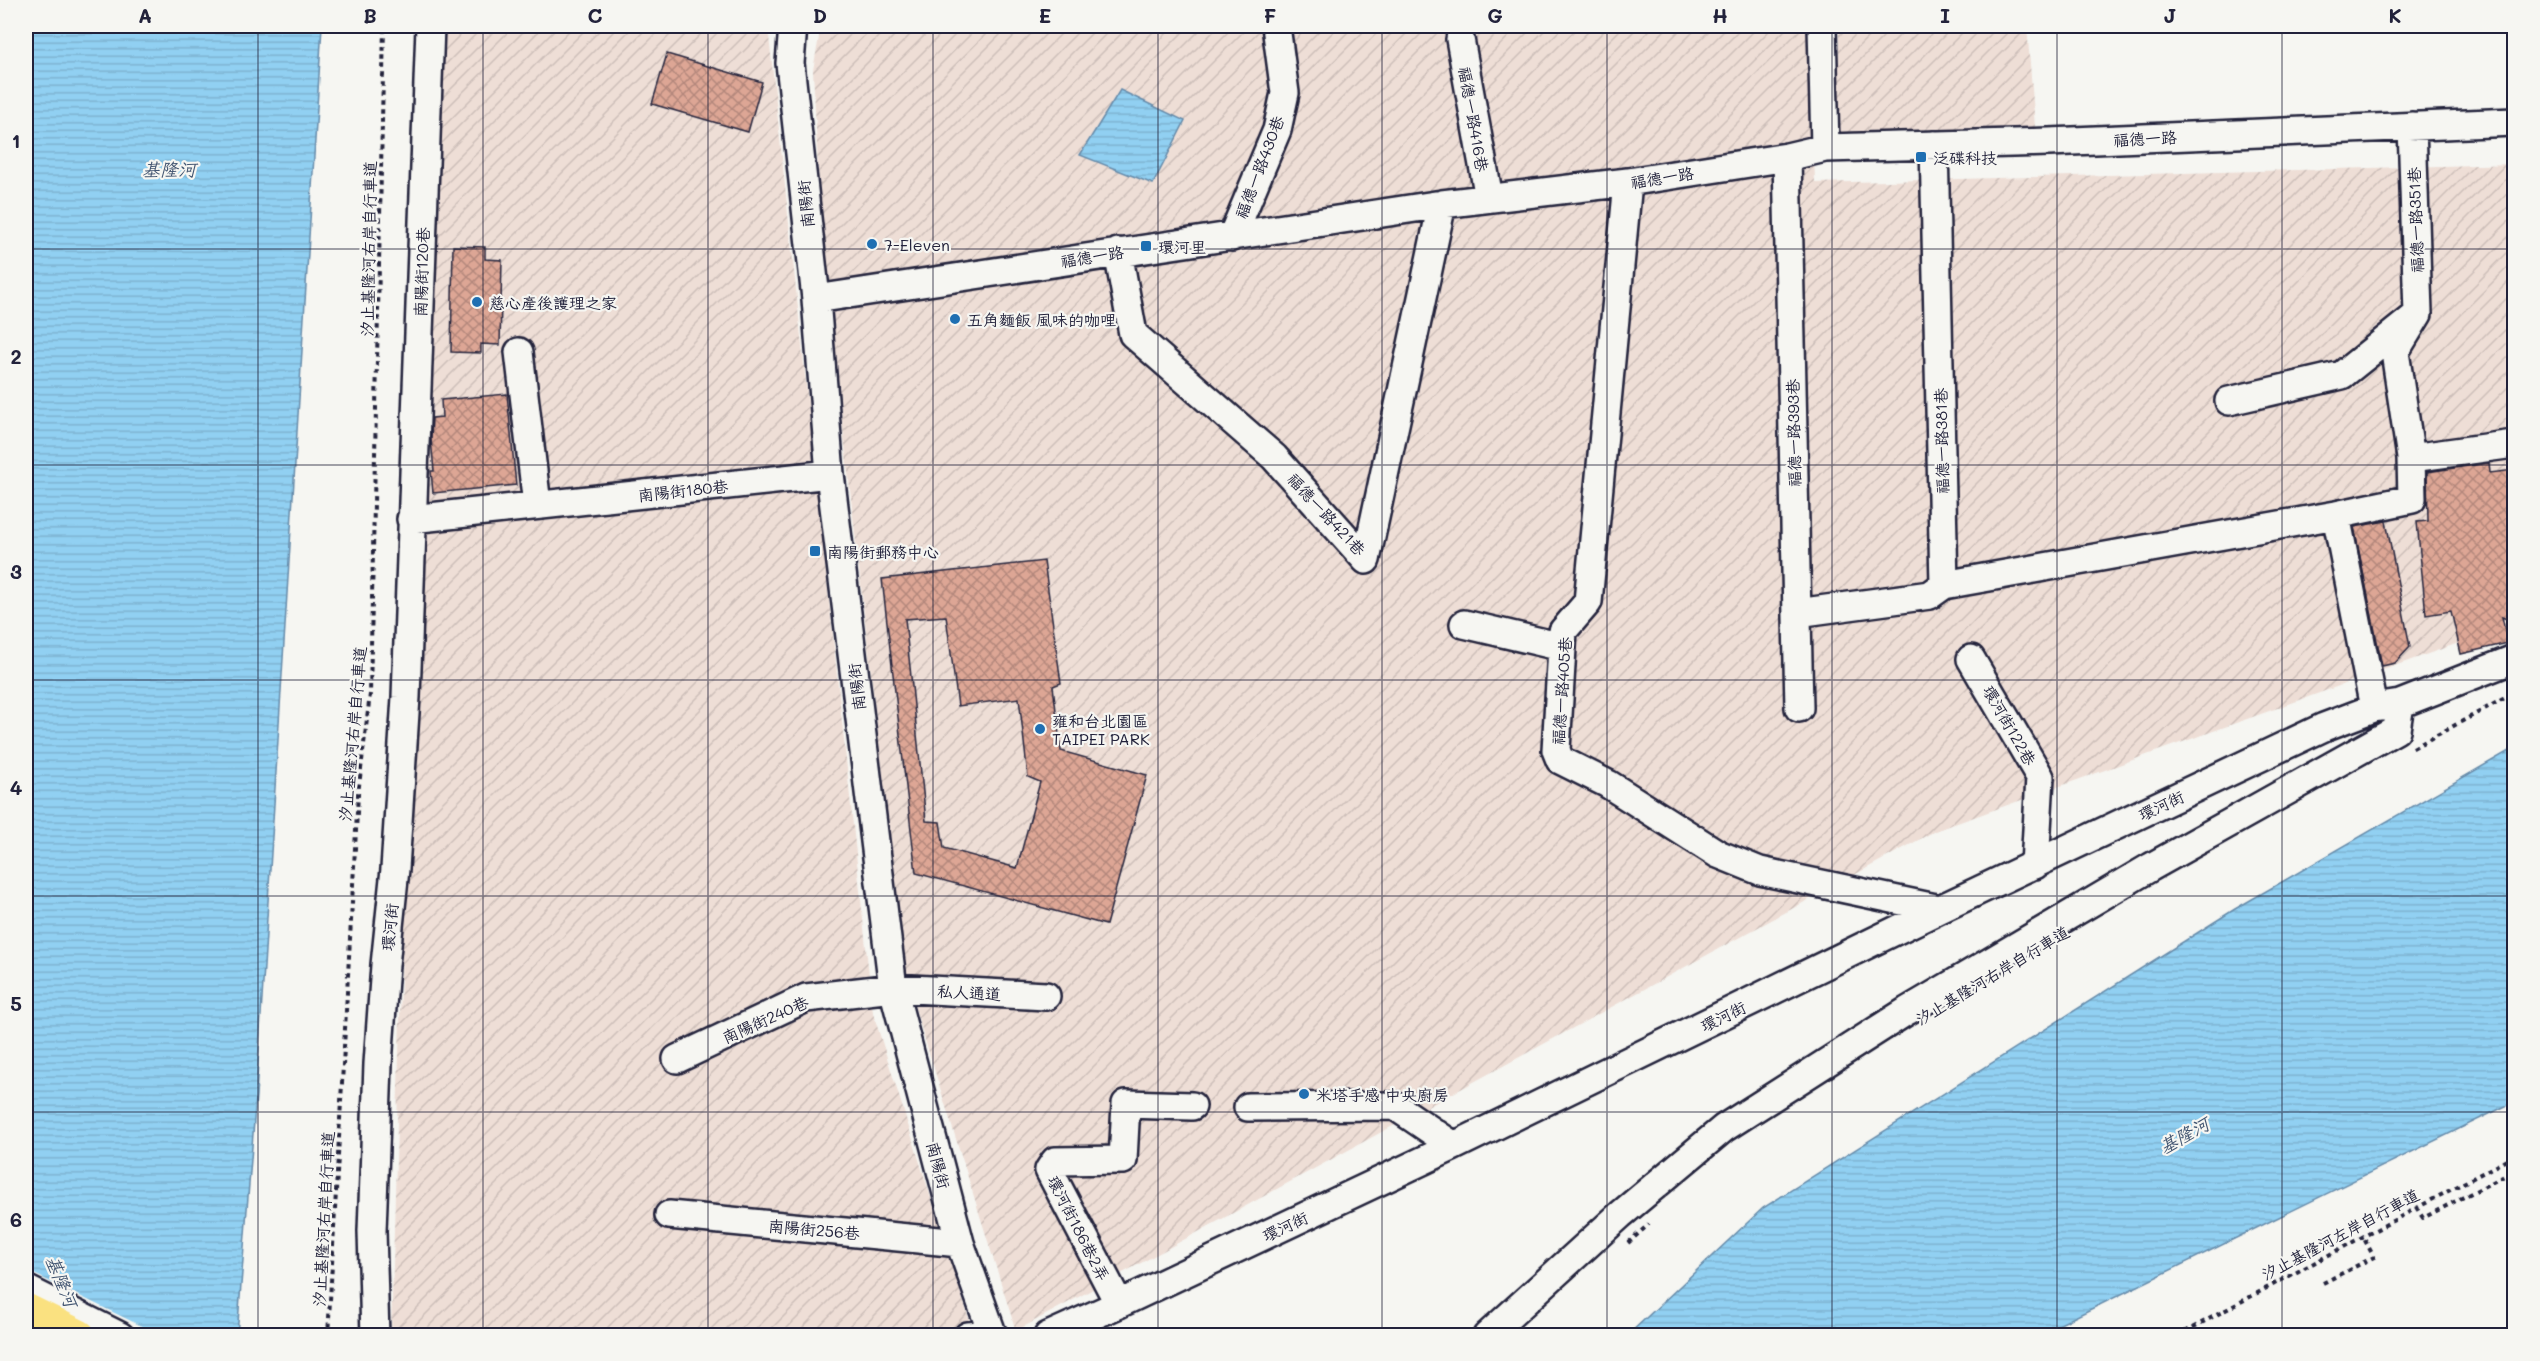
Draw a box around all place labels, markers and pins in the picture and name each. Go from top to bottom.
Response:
place label: 泛碟科技 [1933,147,1997,168]
marker: 泛碟科技 [1914,150,1928,164]
place label: 7-Eleven [884,234,950,255]
place label: 環河里 [1158,236,1206,257]
marker: 7-Eleven [865,237,879,251]
marker: 環河里 [1139,239,1153,253]
place label: 慈心產後護理之家 [489,292,617,313]
marker: 慈心產後護理之家 [470,295,484,309]
place label: 五角麵飯 風味的咖哩 [967,309,1116,330]
marker: 五角麵飯 風味的咖哩 [948,312,962,326]
place label: 南陽街郵務中心 [827,541,939,562]
marker: 南陽街郵務中心 [808,544,822,558]
place label: 雍和台北園區 TAIPEI PARK [1052,710,1150,749]
marker: 雍和台北園區 TAIPEI PARK [1033,722,1047,736]
place label: 米塔手感 中央廚房 [1316,1084,1449,1105]
marker: 米塔手感 中央廚房 [1297,1087,1311,1101]

